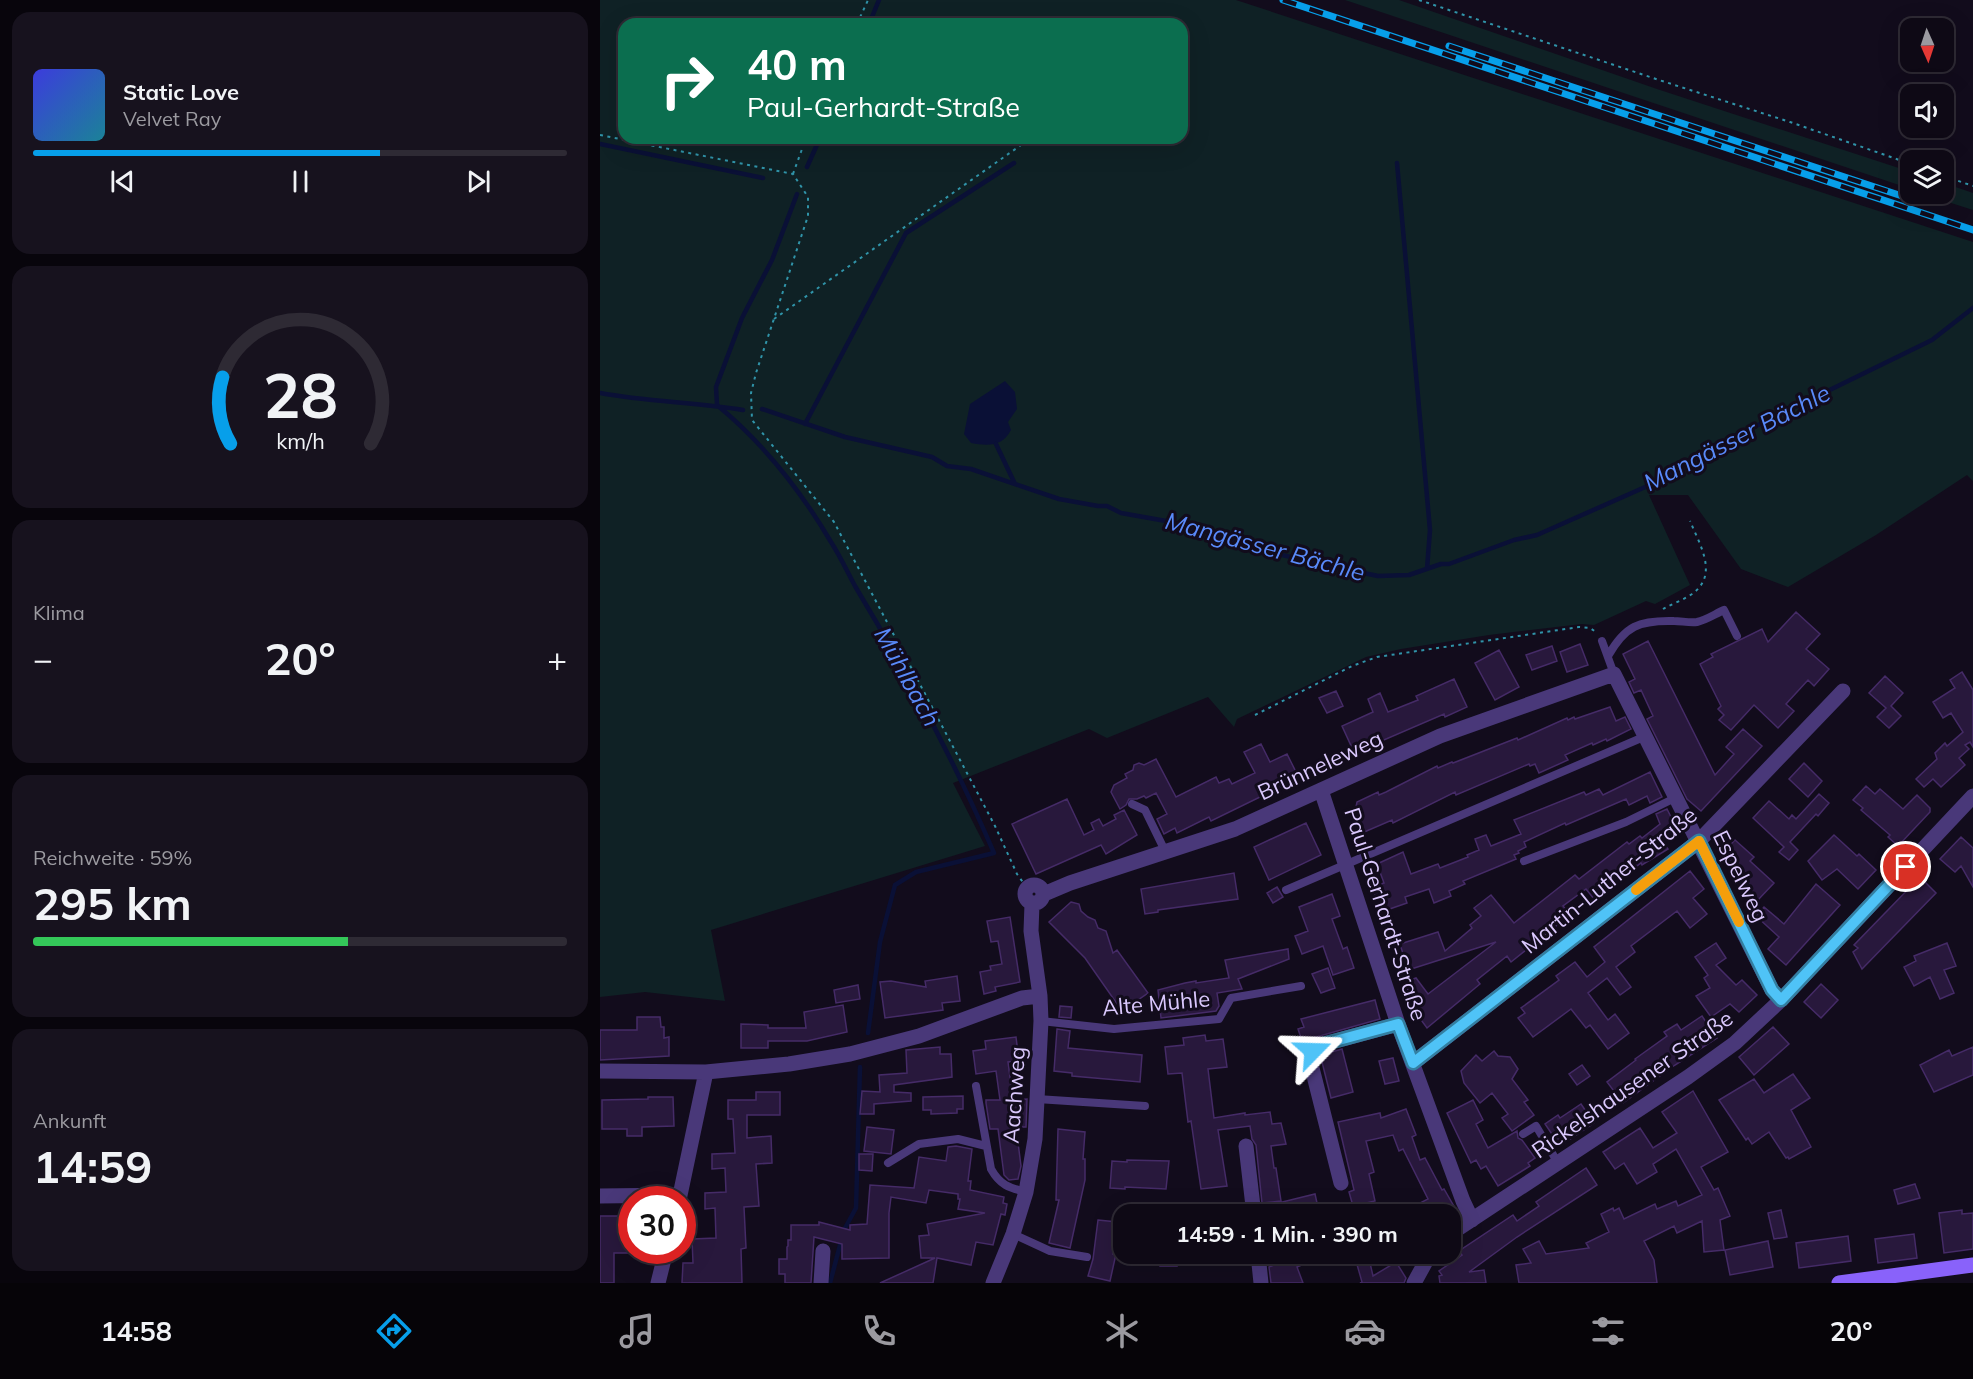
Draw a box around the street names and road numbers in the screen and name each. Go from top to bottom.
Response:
street label: Brünneleweg [1253,724,1387,806]
street label: Martin-Luther-Straße [1516,801,1702,959]
street label: Paul-Gerhardt-Straße [1338,804,1434,1024]
street label: Espelweg [1707,826,1775,926]
street label: Alte Mühle [1101,984,1211,1022]
street label: Rickelshausener Straße [1526,1004,1738,1164]
street label: Aachweg [997,1046,1031,1144]

